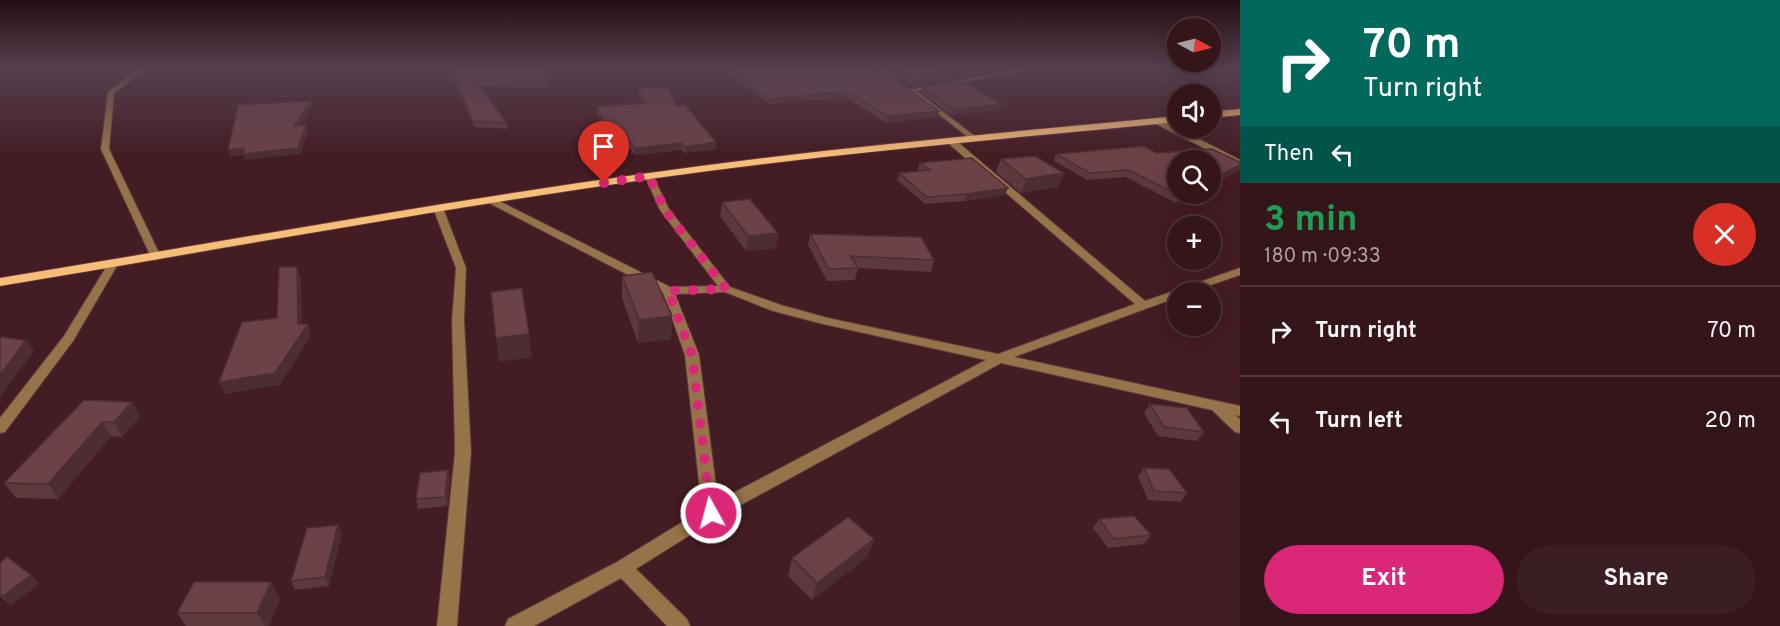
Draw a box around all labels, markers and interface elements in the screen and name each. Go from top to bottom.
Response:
north arrow [1167,18,1221,72]
map controls [1167,18,1221,336]
text: 70 m [1363,20,1461,73]
icon: right [1264,24,1342,102]
text: Turn right [1363,72,1482,106]
button: sound [1167,84,1221,138]
pin [578,121,629,183]
icon: arrive [587,130,620,163]
icon: left [1326,138,1359,171]
text: Then [1264,141,1314,168]
button: search [1167,150,1221,204]
text: 3 min [1264,198,1358,244]
button: close [1693,203,1756,266]
button: + [1167,216,1221,270]
text: 180 m · 09:33 [1264,244,1381,270]
button: − [1167,282,1221,336]
icon: right [1264,315,1297,348]
text: Turn right [1315,318,1417,345]
text: 70 m [1707,318,1756,345]
icon: left [1264,405,1297,438]
text: Turn left [1315,408,1403,435]
text: 20 m [1705,408,1756,435]
position arrow [679,481,743,545]
button: Exit [1264,545,1504,614]
button: Share [1516,545,1756,614]

